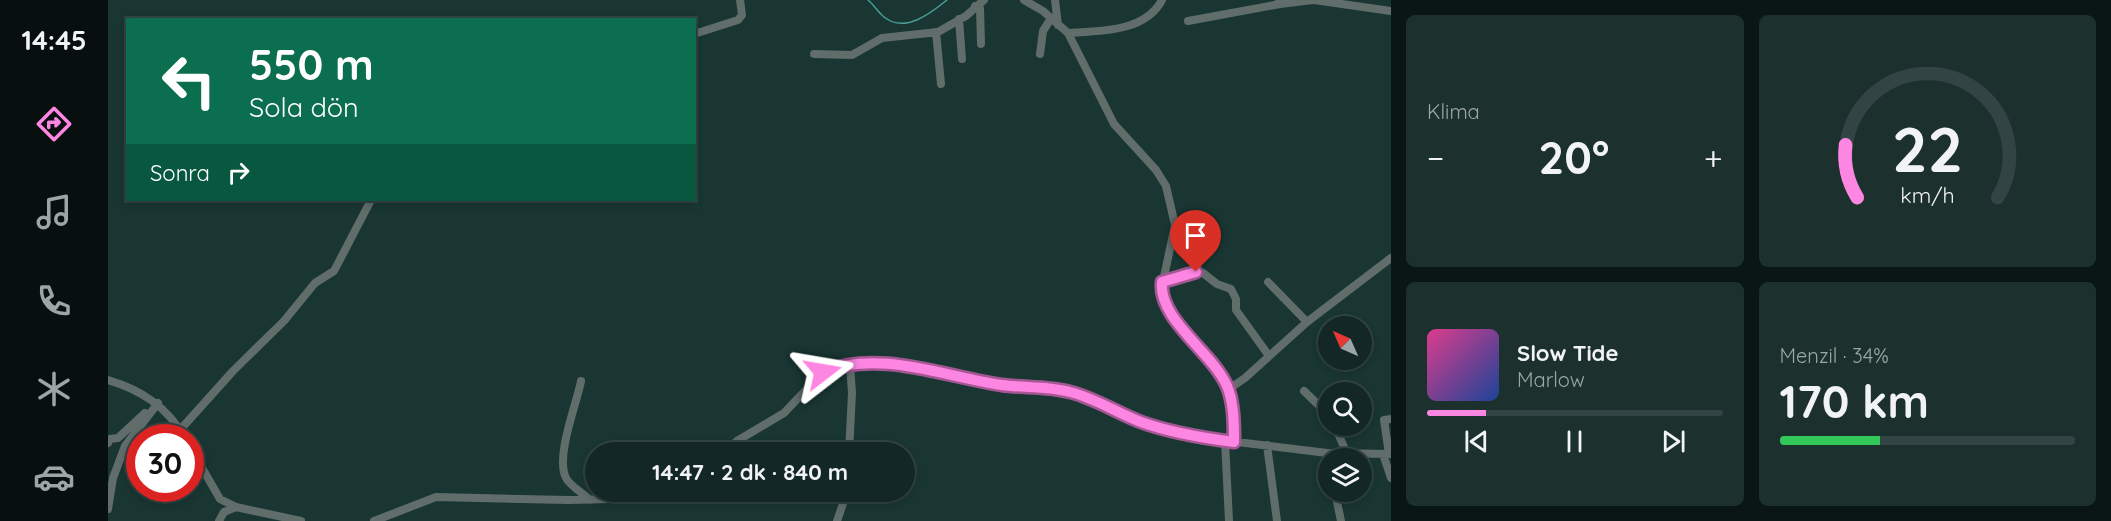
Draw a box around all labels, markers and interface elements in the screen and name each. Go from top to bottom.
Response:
text: 14:45 [21,23,87,57]
text: 550 m [249,38,374,91]
icon: left [150,42,228,120]
text: Sola dön [249,90,359,124]
text: Klima [1427,99,1480,124]
icon: directions [33,103,75,145]
text: 22 [1892,110,1963,188]
text: 20° [1539,129,1609,185]
text: − [1427,137,1444,178]
text: + [1704,137,1722,178]
icon: right [222,156,255,189]
text: Sonra [150,159,210,187]
text: km/h [1900,182,1954,208]
icon: music [33,191,75,233]
pin [1170,210,1221,272]
icon: arrive [1179,219,1212,252]
icon: phone [33,280,75,322]
north arrow [1318,316,1372,370]
map controls [1318,316,1372,502]
text: Slow Tide [1517,339,1618,367]
position arrow [791,340,855,404]
text: Menzil · 34% [1780,343,1889,368]
text: Marlow [1517,367,1585,392]
icon: climate [33,368,75,410]
text: 170 km [1780,373,1929,429]
button: search [1318,382,1372,436]
speed limit sign: 30 [126,424,204,502]
icon: previous [1460,425,1493,458]
icon: pause [1558,425,1591,458]
icon: next [1657,425,1690,458]
button: layers [1318,448,1372,502]
icon: car [33,456,75,498]
text: 14:47 · 2 dk · 840 m [652,458,848,486]

